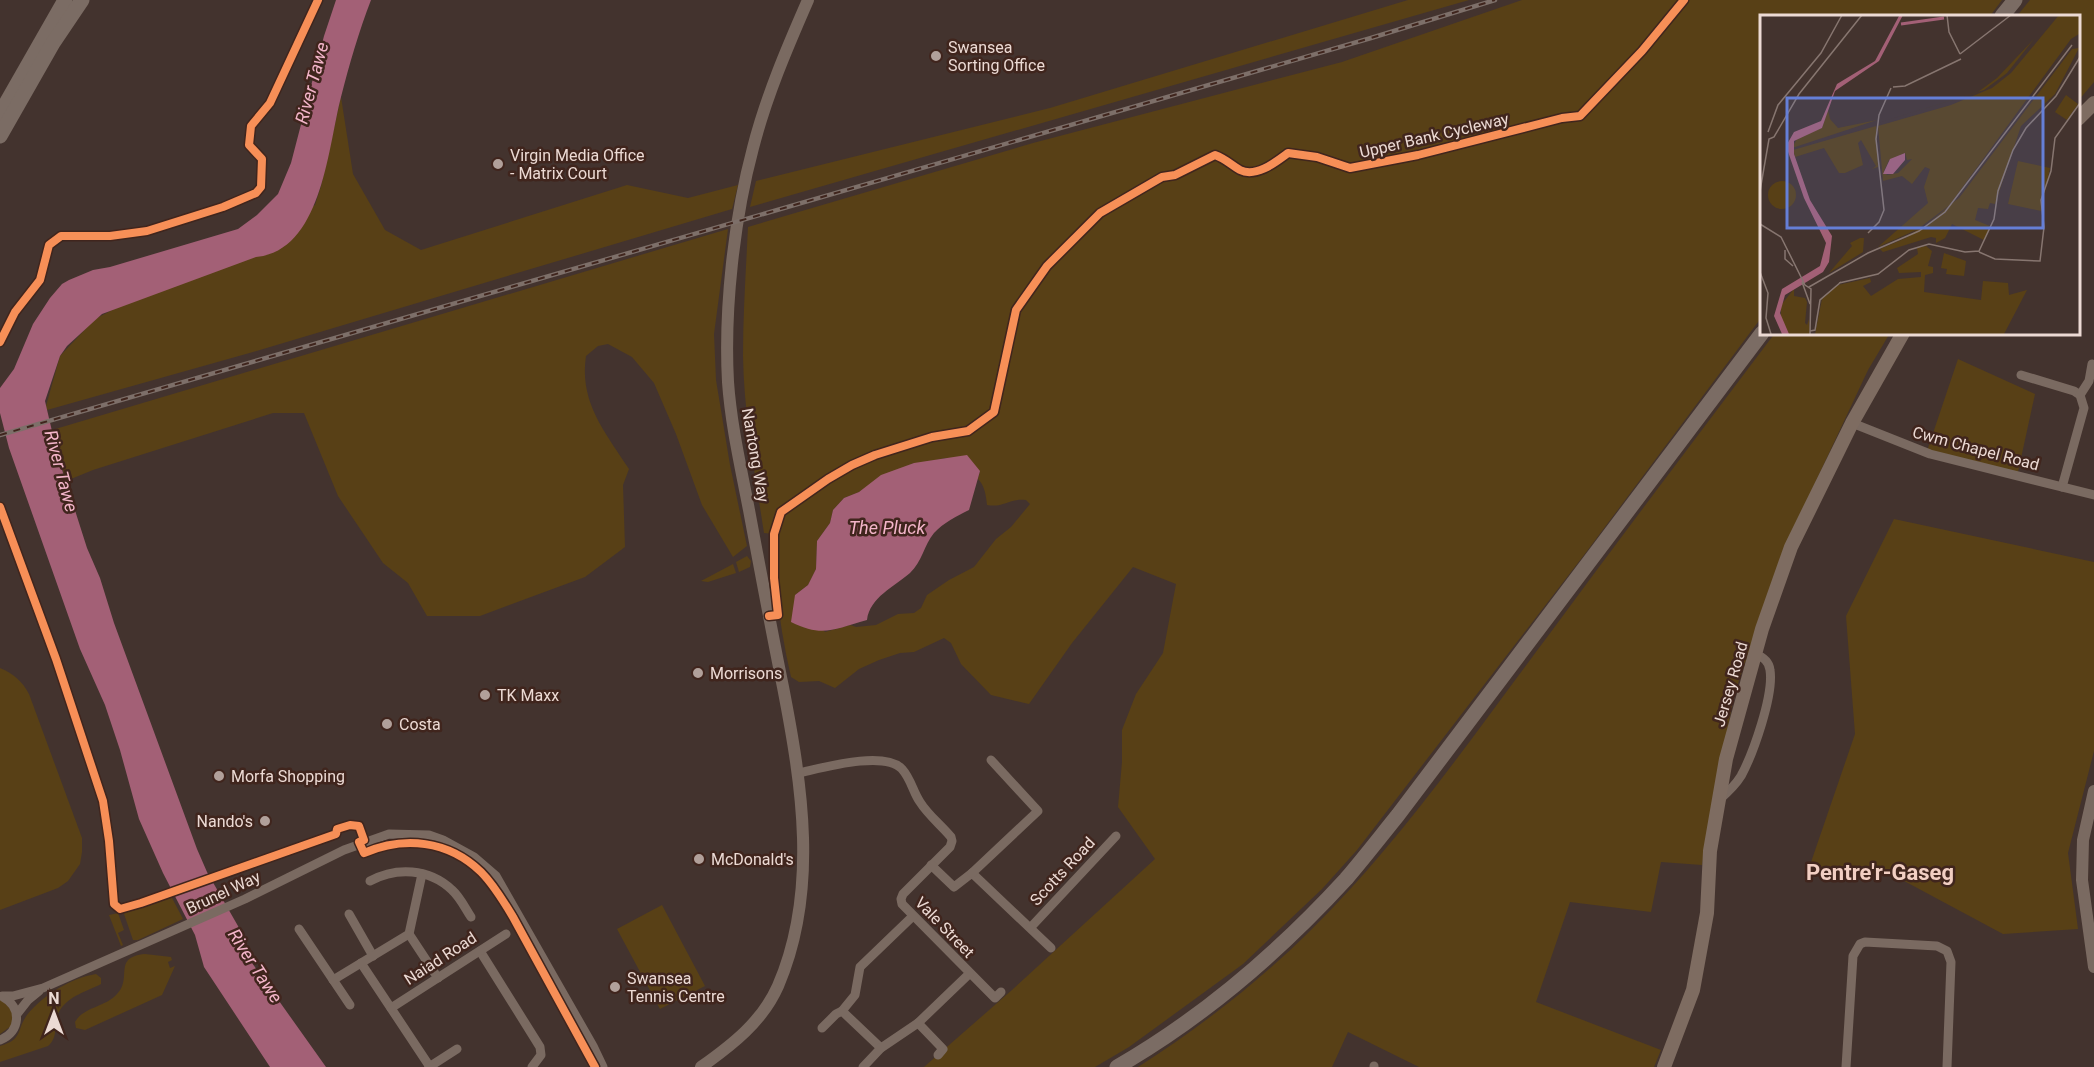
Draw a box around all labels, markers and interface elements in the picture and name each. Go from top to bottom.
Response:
inset map [1760,15,2079,334]
place label: Swansea Sorting Office [948,38,1045,75]
water label: River Tawe [291,40,333,126]
marker: Swansea Sorting Office [929,49,943,63]
street label: Upper Bank Cycleway [1358,109,1511,162]
place label: Virgin Media Office - Matrix Court [510,146,645,183]
marker: Virgin Media Office - Matrix Court [491,157,505,171]
street label: Nantong Way [738,407,773,504]
street label: Cwm Chapel Road [1910,422,2041,475]
water label: River Tawe [40,428,82,514]
water label: The Pluck [849,517,926,538]
street label: Jersey Road [1709,639,1752,729]
place label: Morrisons [710,664,782,683]
marker: Morrisons [691,666,705,680]
place label: TK Maxx [497,686,559,705]
marker: TK Maxx [478,688,492,702]
place label: Costa [399,715,441,734]
marker: Costa [380,717,394,731]
place label: Morfa Shopping [231,767,345,786]
marker: Morfa Shopping [212,769,226,783]
place label: Nando's [197,812,253,831]
marker: Nando's [258,814,272,828]
street label: Scotts Road [1026,833,1099,909]
place label: McDonald's [711,850,794,869]
marker: McDonald's [692,852,706,866]
district label: Pentre'r-Gaseg [1806,860,1954,885]
street label: Brunel Way [183,867,264,918]
street label: Vale Street [911,893,978,962]
water label: River Tawe [224,925,287,1007]
street label: Naiad Road [401,928,480,989]
place label: Swansea Tennis Centre [627,969,725,1006]
marker: Swansea Tennis Centre [608,980,622,994]
north arrow [24,983,84,1043]
text: N [48,989,60,1008]

